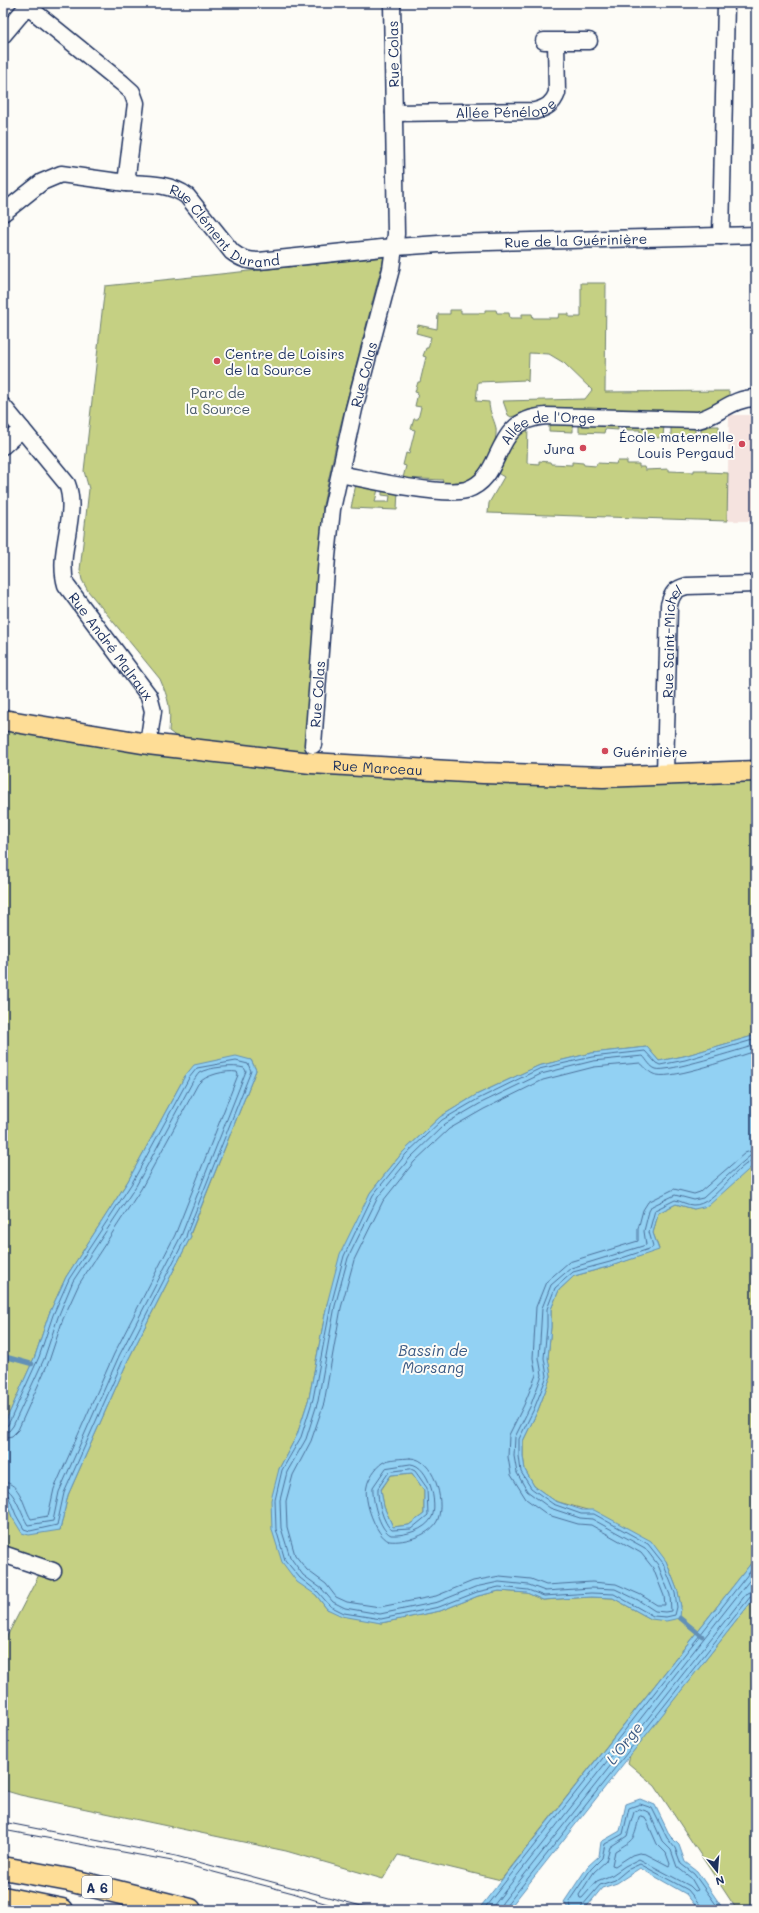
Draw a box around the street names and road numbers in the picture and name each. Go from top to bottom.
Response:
street label: Rue Colas [383,20,403,88]
street label: Allée Pénélope [455,94,560,122]
street label: Rue Clément Durand [167,179,281,271]
street label: Rue de la Guérinière [504,228,648,251]
street label: Rue Colas [345,339,381,409]
street label: Allée de l'Orge [495,406,596,448]
street label: Rue Saint-Michel [657,580,685,698]
street label: Rue André Malraux [65,588,158,704]
street label: Rue Colas [305,660,329,728]
street label: Rue Marceau [332,755,423,779]
road number: A 6 [82,1876,112,1898]

